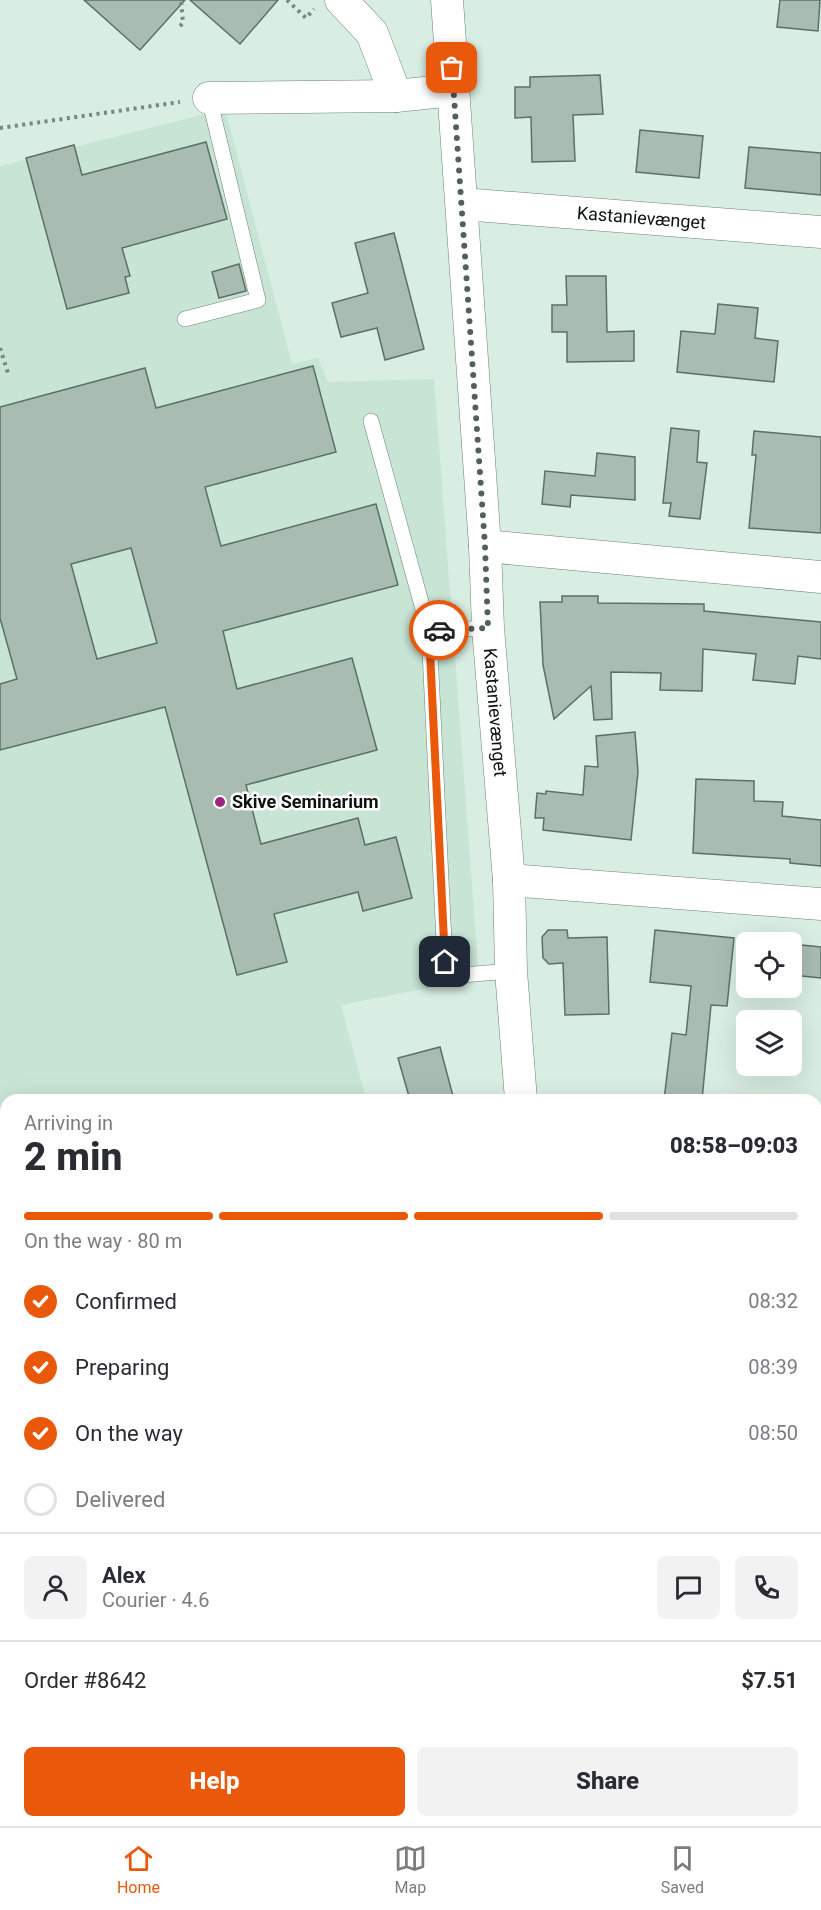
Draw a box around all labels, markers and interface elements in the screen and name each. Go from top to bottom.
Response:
pin [426,42,477,93]
icon: bag [435,51,468,84]
street label: Kastanievænget [576,202,707,233]
courier [409,600,469,660]
icon: car [423,614,456,647]
street label: Kastanievænget [480,647,511,778]
place label: Skive Seminarium [232,791,379,812]
marker: Skive Seminarium [213,795,227,809]
map controls [736,932,802,1076]
button: locate [736,932,802,998]
pin [419,936,470,987]
icon: home [428,945,461,978]
button: layers [736,1010,802,1076]
text: Arriving in [24,1111,113,1135]
text: 08:58–09:03 [670,1133,798,1158]
text: 2 min [24,1134,122,1180]
text: On the way · 80 m [24,1229,182,1253]
icon: check [24,1285,57,1318]
text: Confirmed [75,1289,177,1314]
text: 08:32 [748,1289,798,1313]
icon: check [24,1351,57,1384]
text: Preparing [75,1355,169,1380]
text: 08:39 [748,1355,798,1379]
icon: check [24,1417,57,1450]
text: On the way [75,1421,183,1446]
text: 08:50 [748,1421,798,1445]
text: Delivered [75,1487,165,1512]
button: person [24,1556,87,1619]
button: chat [657,1556,720,1619]
button: phone [735,1556,798,1619]
text: Alex [102,1563,146,1588]
text: Courier · 4.6 [102,1588,209,1612]
text: Order #8642 [24,1668,146,1693]
text: $7.51 [741,1668,798,1693]
button: Help [24,1747,405,1816]
button: Share [417,1747,798,1816]
tab: Home [117,1842,160,1897]
tab: Map [394,1842,427,1897]
tab: Saved [661,1842,704,1897]

